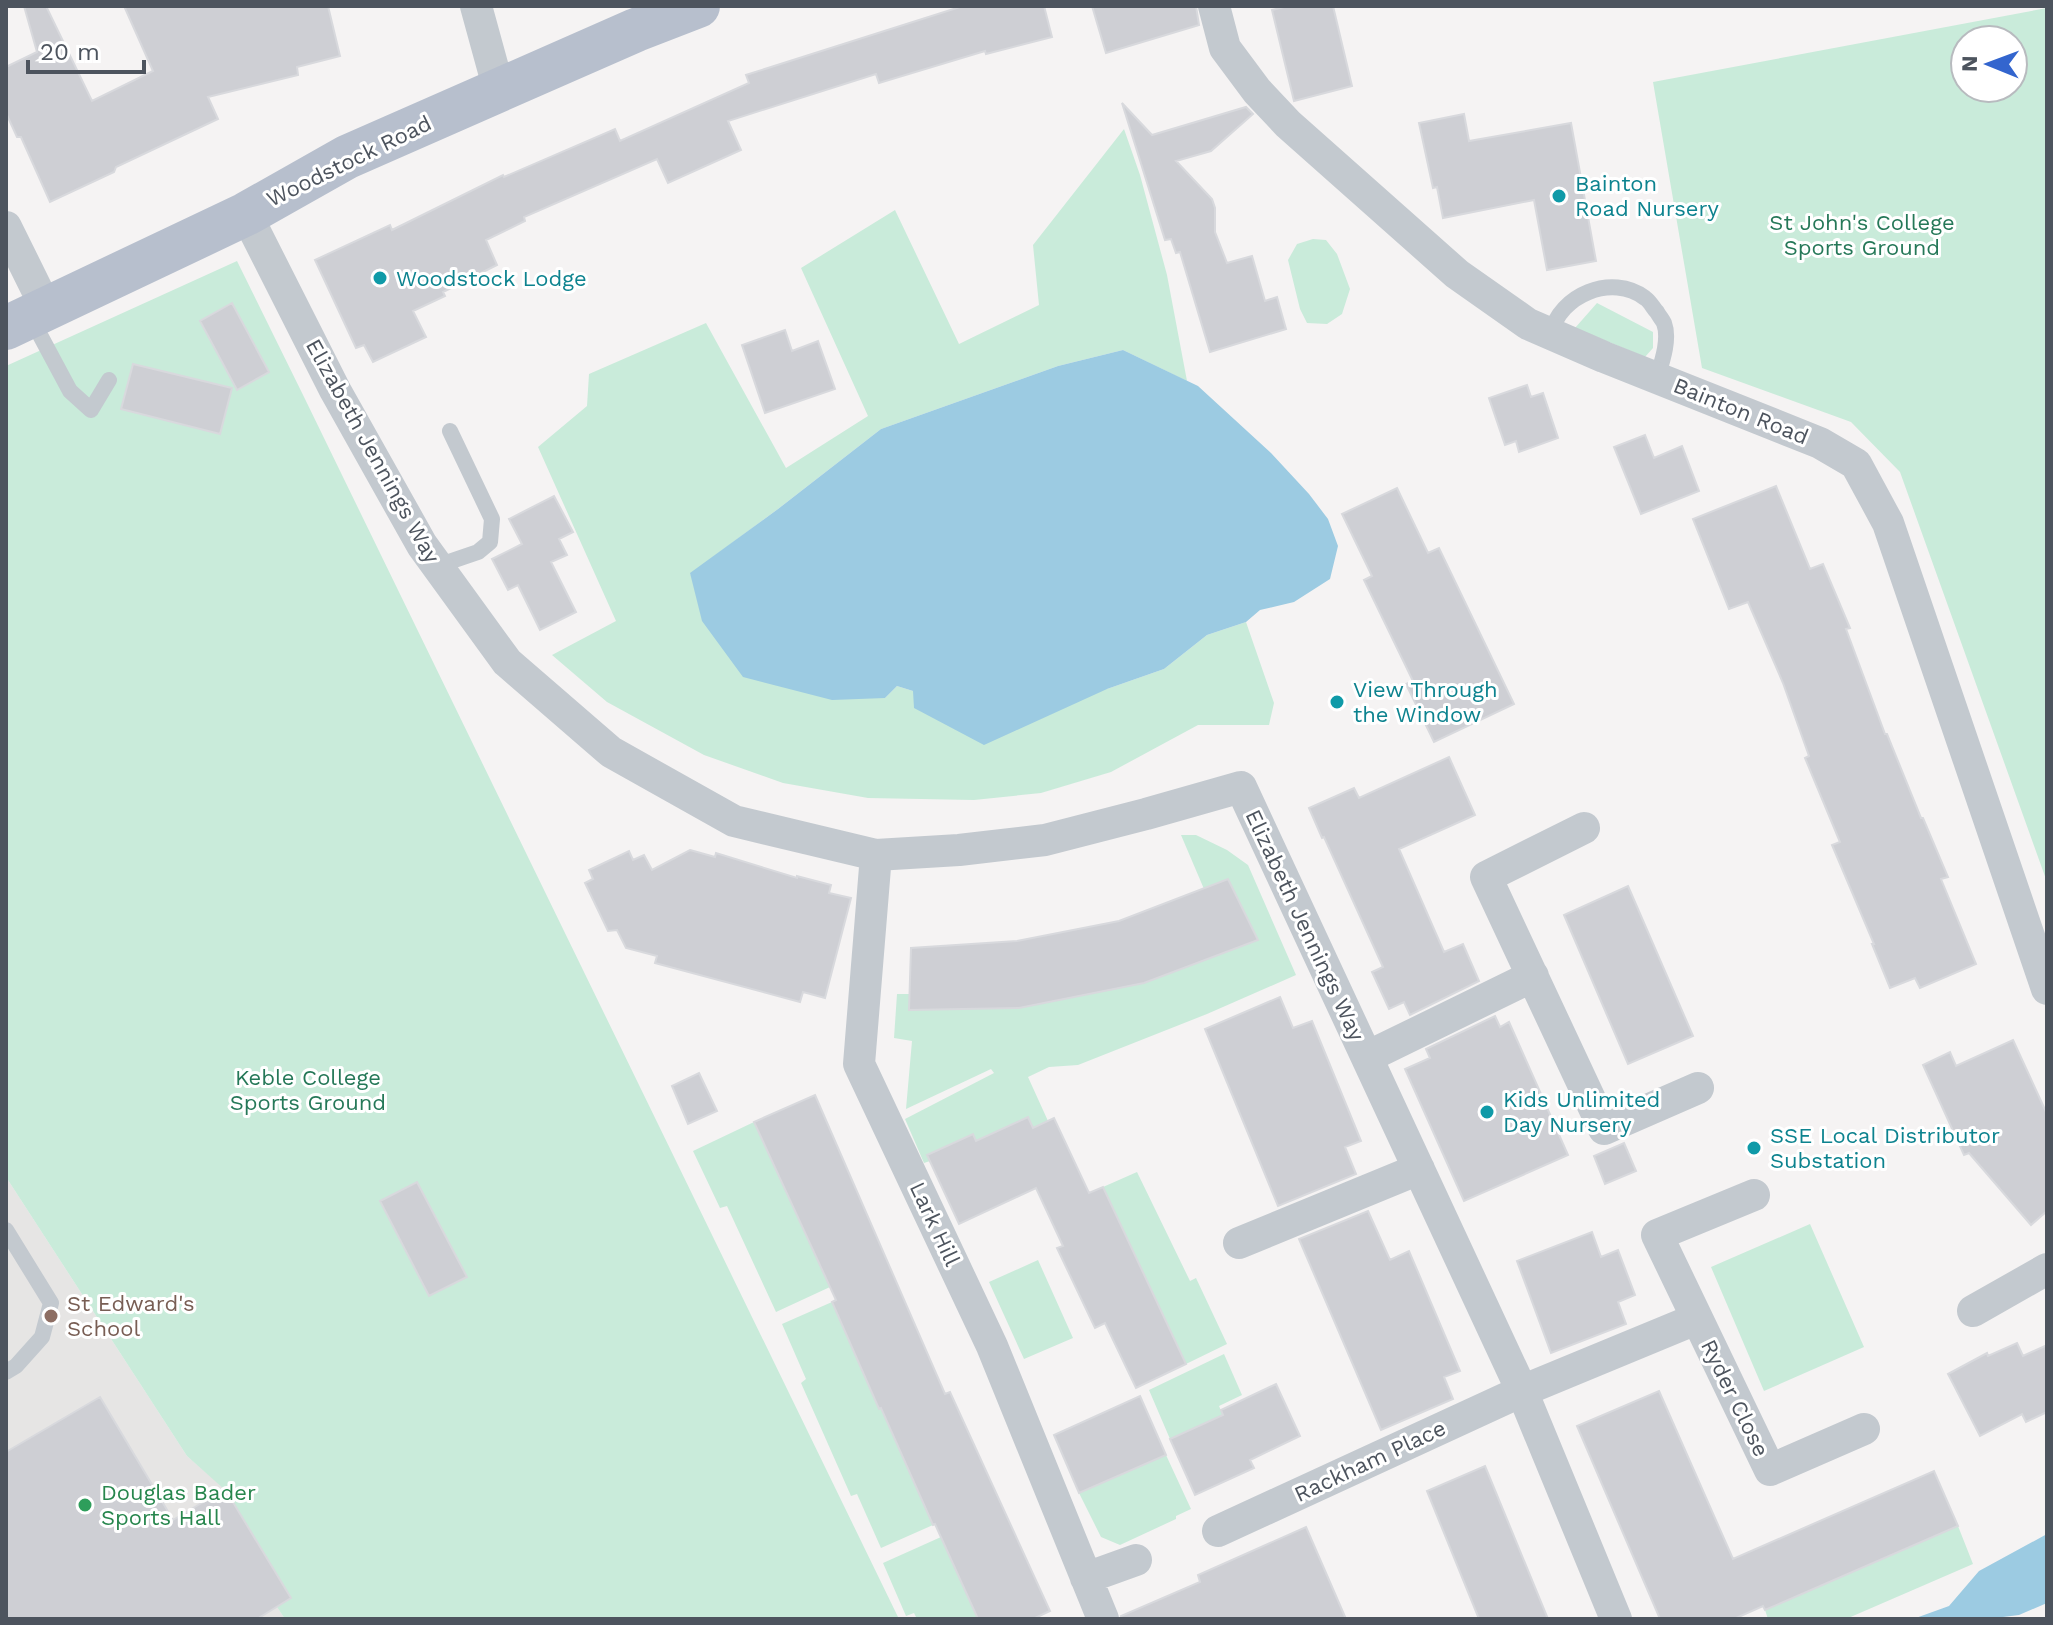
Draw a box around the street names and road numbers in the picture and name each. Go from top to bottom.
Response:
street label: Woodstock Road [263,110,435,212]
street label: Elizabeth Jennings Way [301,335,445,568]
street label: Bainton Road [1670,373,1812,449]
street label: Elizabeth Jennings Way [1240,805,1370,1045]
street label: Lark Hill [905,1178,965,1270]
street label: Ryder Close [1696,1335,1774,1461]
street label: Rackham Place [1290,1415,1450,1507]

